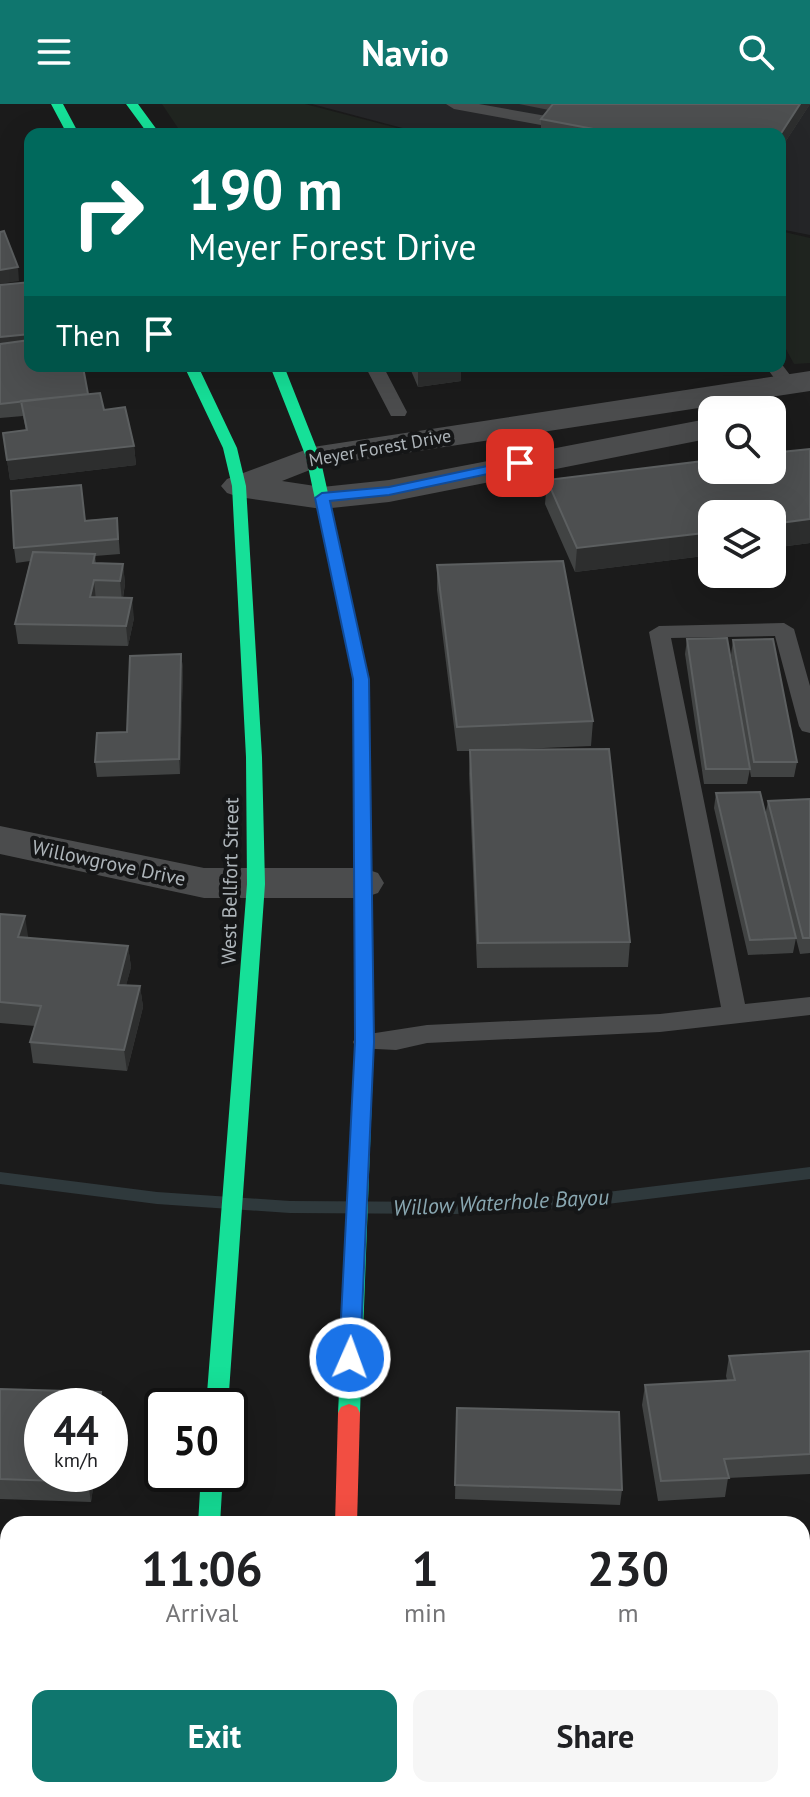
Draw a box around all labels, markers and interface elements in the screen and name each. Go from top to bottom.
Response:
text: Navio [361,29,449,76]
icon: menu [32,30,76,74]
icon: search [734,30,778,74]
text: 190 m [188,153,343,225]
icon: right [56,160,160,264]
text: Meyer Forest Drive [188,223,477,270]
icon: arrive [137,312,181,356]
text: Then [56,315,121,354]
map controls [698,396,786,588]
button: search [698,396,786,484]
street label: Meyer Forest Drive [307,424,453,471]
pin [486,429,554,497]
icon: arrive [498,441,542,485]
button: layers [698,500,786,588]
street label: West Bellfort Street [216,797,244,965]
street label: Willowgrove Drive [30,834,188,892]
water label: Willow Waterhole Bayou [392,1182,610,1222]
position arrow [308,1316,392,1400]
speed limit sign: 50 [144,1388,248,1492]
text: 44 [53,1404,99,1456]
text: km/h [54,1447,98,1473]
text: 11:06 [141,1537,263,1599]
text: 1 [411,1537,439,1599]
text: 230 [587,1537,669,1599]
text: Arrival [166,1596,238,1629]
text: min [404,1596,446,1629]
text: m [618,1596,639,1629]
button: Exit [32,1690,397,1782]
button: Share [413,1690,778,1782]

